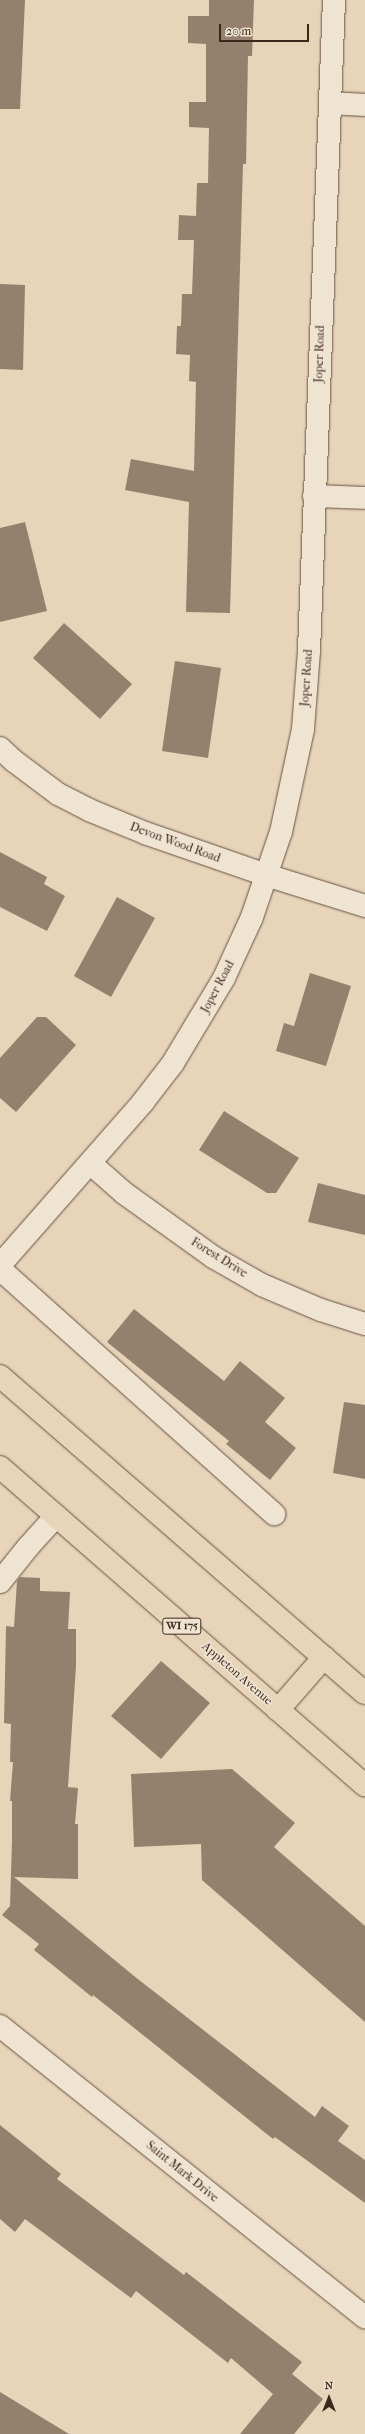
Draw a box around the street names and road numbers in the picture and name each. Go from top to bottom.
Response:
street label: Joper Road [312,325,328,383]
street label: Joper Road [298,649,316,707]
street label: Devon Wood Road [128,820,222,866]
street label: Joper Road [198,958,238,1016]
street label: Forest Drive [188,1235,250,1281]
road number: WI 175 [162,1617,202,1635]
street label: Appleton Avenue [199,1640,275,1708]
street label: Saint Mark Drive [143,2139,221,2205]

